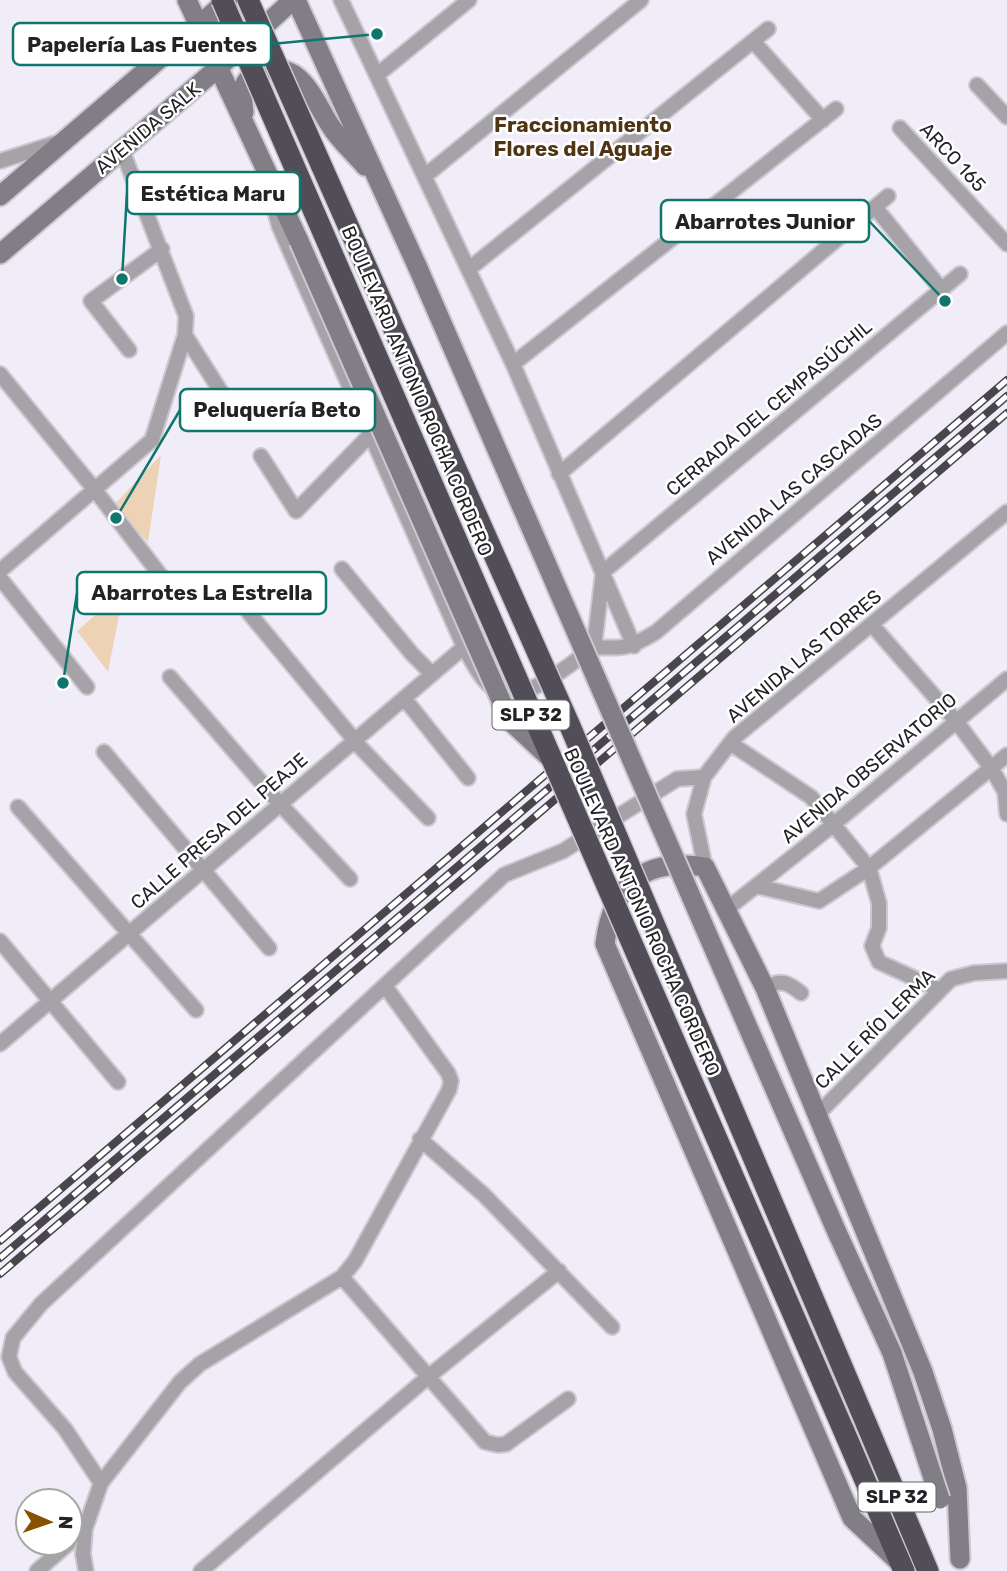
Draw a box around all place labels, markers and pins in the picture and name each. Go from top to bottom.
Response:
callout: Papelería Las Fuentes [13,23,271,65]
callout: Estética Maru [127,172,300,214]
callout: Abarrotes Junior [661,200,869,242]
callout: Peluquería Beto [180,389,375,431]
callout: Abarrotes La Estrella [77,572,326,614]

